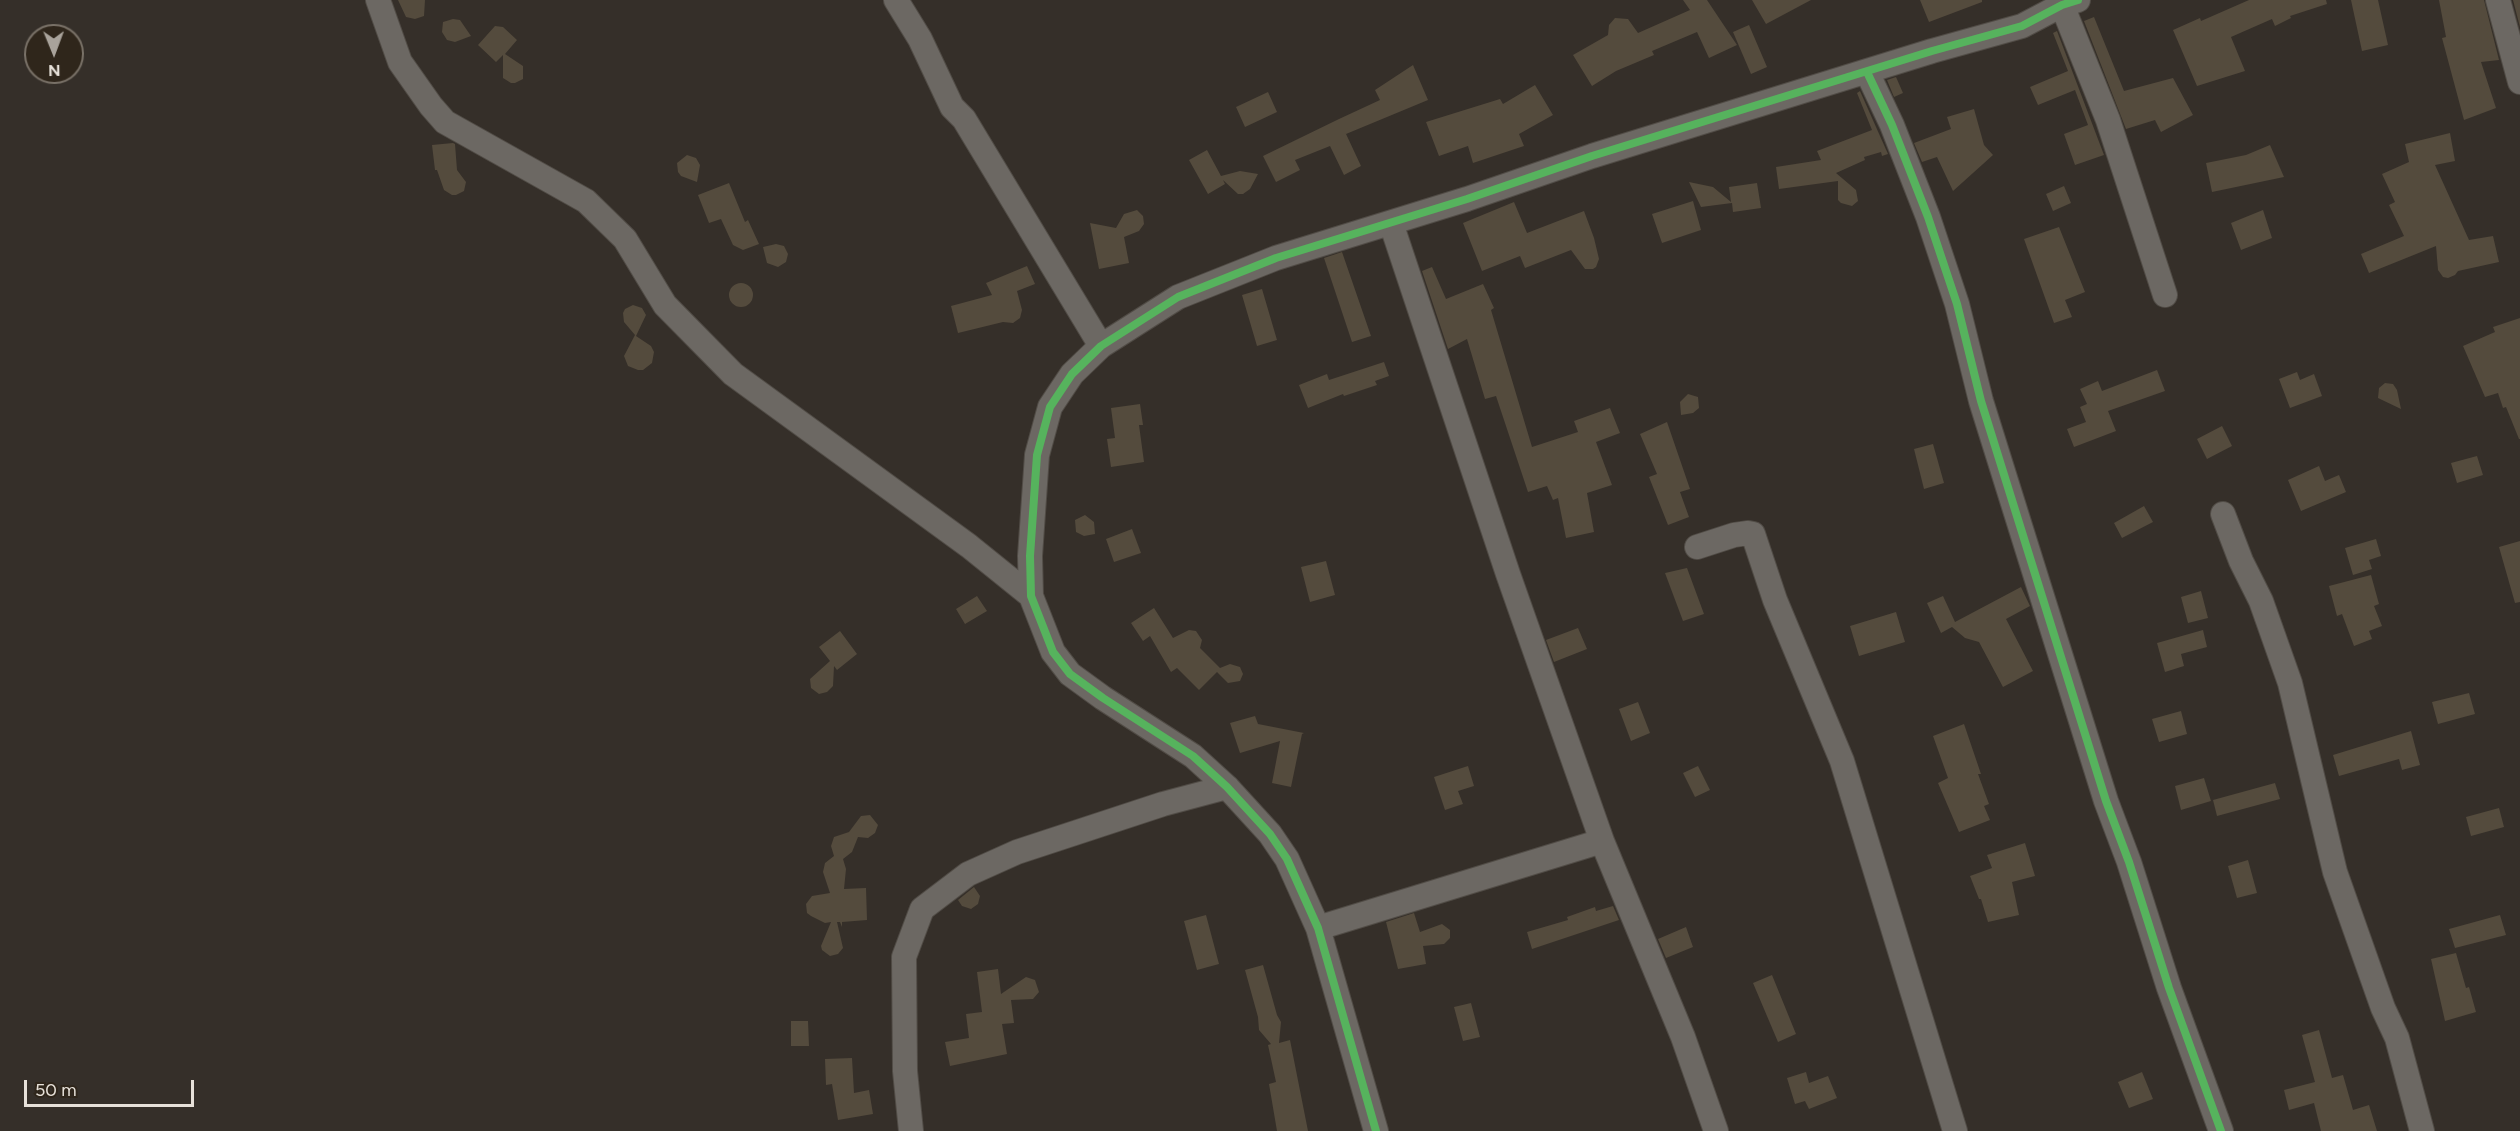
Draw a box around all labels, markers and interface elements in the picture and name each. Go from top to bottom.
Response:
north arrow [24,24,84,84]
text: N [48,61,61,80]
scale bar [27,1068,196,1106]
text: 50 m [35,1079,77,1101]

